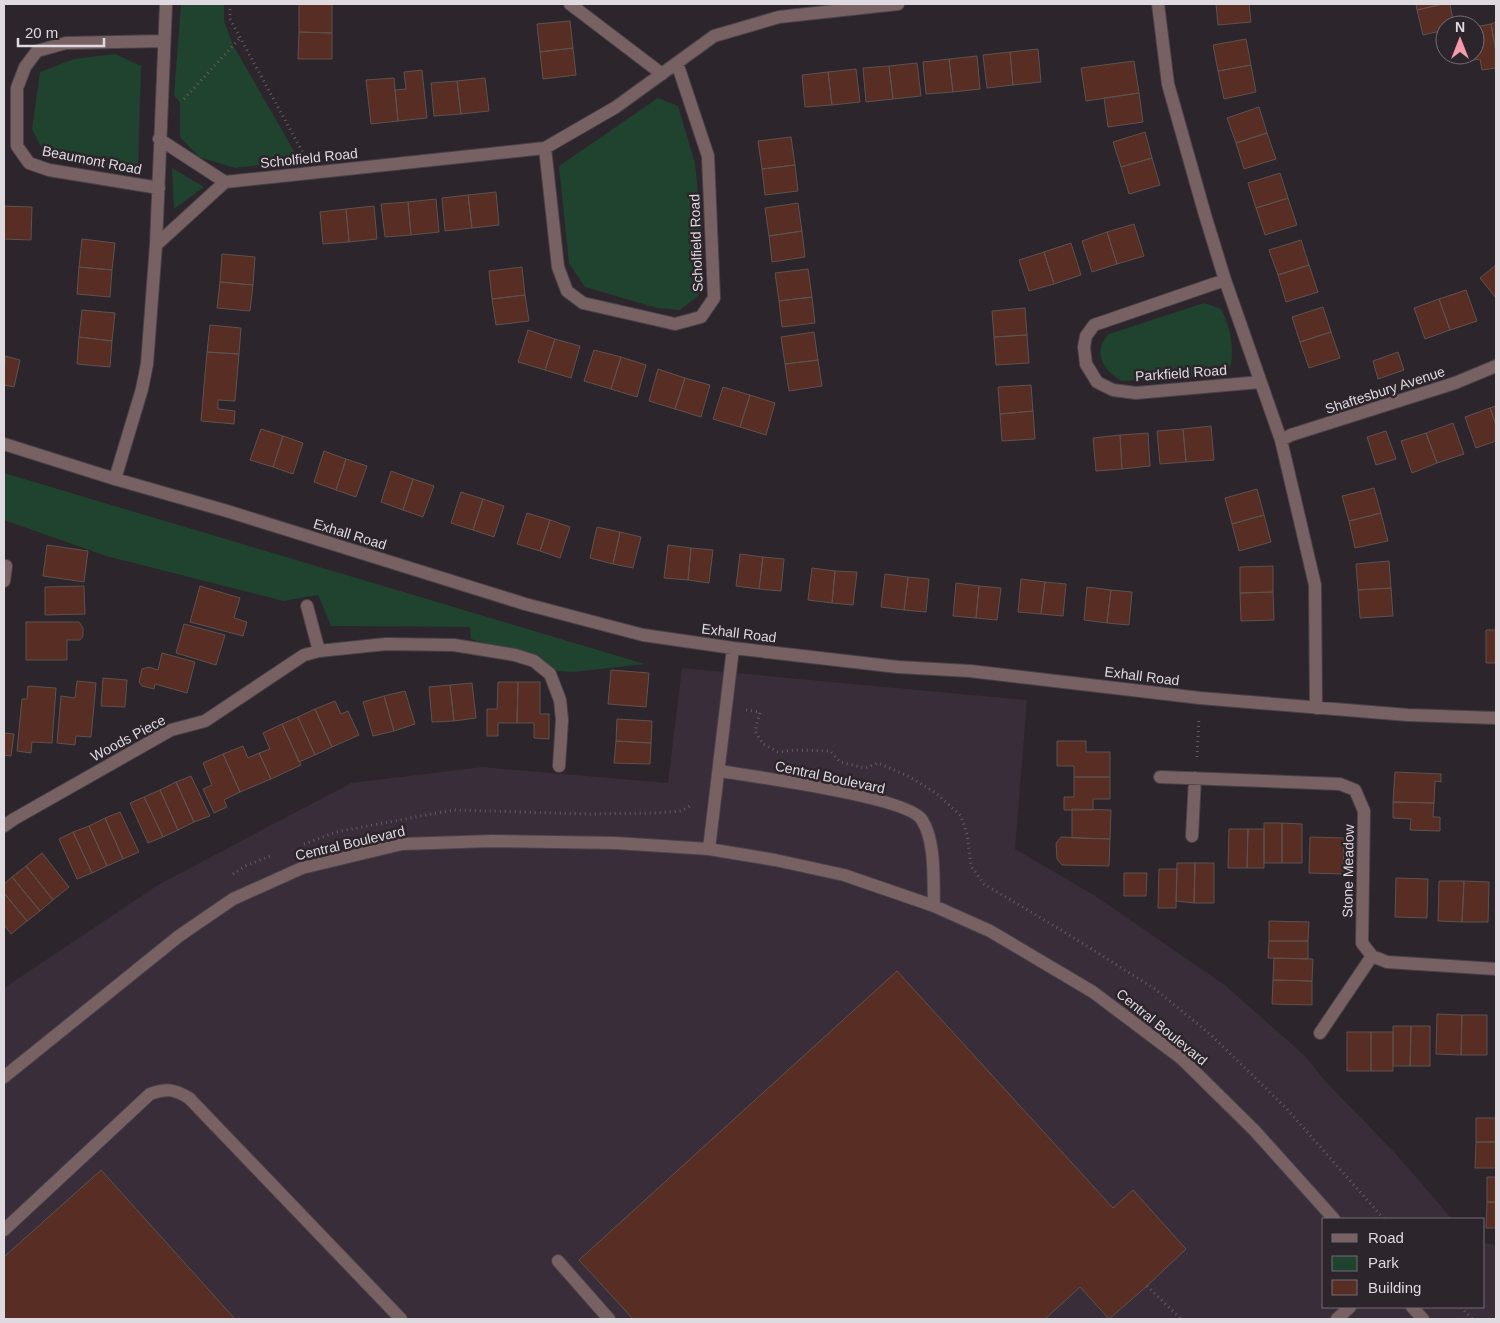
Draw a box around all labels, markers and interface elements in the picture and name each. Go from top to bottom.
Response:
scale bar [18,15,104,47]
north arrow [1435,15,1485,65]
text: N [1455,19,1465,35]
text: 20 m [25,24,58,41]
street label: Beaumont Road [41,142,143,178]
street label: Scholfield Road [259,145,359,171]
street label: Scholfield Road [686,194,706,292]
street label: Parkfield Road [1135,362,1227,384]
street label: Shaftesbury Avenue [1323,363,1447,417]
street label: Exhall Road [312,515,388,553]
street label: Exhall Road [701,620,777,646]
street label: Exhall Road [1104,663,1180,689]
street label: Woods Piece [88,712,168,764]
street label: Central Boulevard [774,758,886,796]
street label: Central Boulevard [294,823,406,863]
street label: Stone Meadow [1339,823,1357,918]
street label: Central Boulevard [1113,986,1211,1068]
legend [1322,1218,1485,1308]
text: Road [1368,1229,1404,1246]
text: Park [1368,1254,1399,1271]
text: Building [1368,1279,1421,1296]

